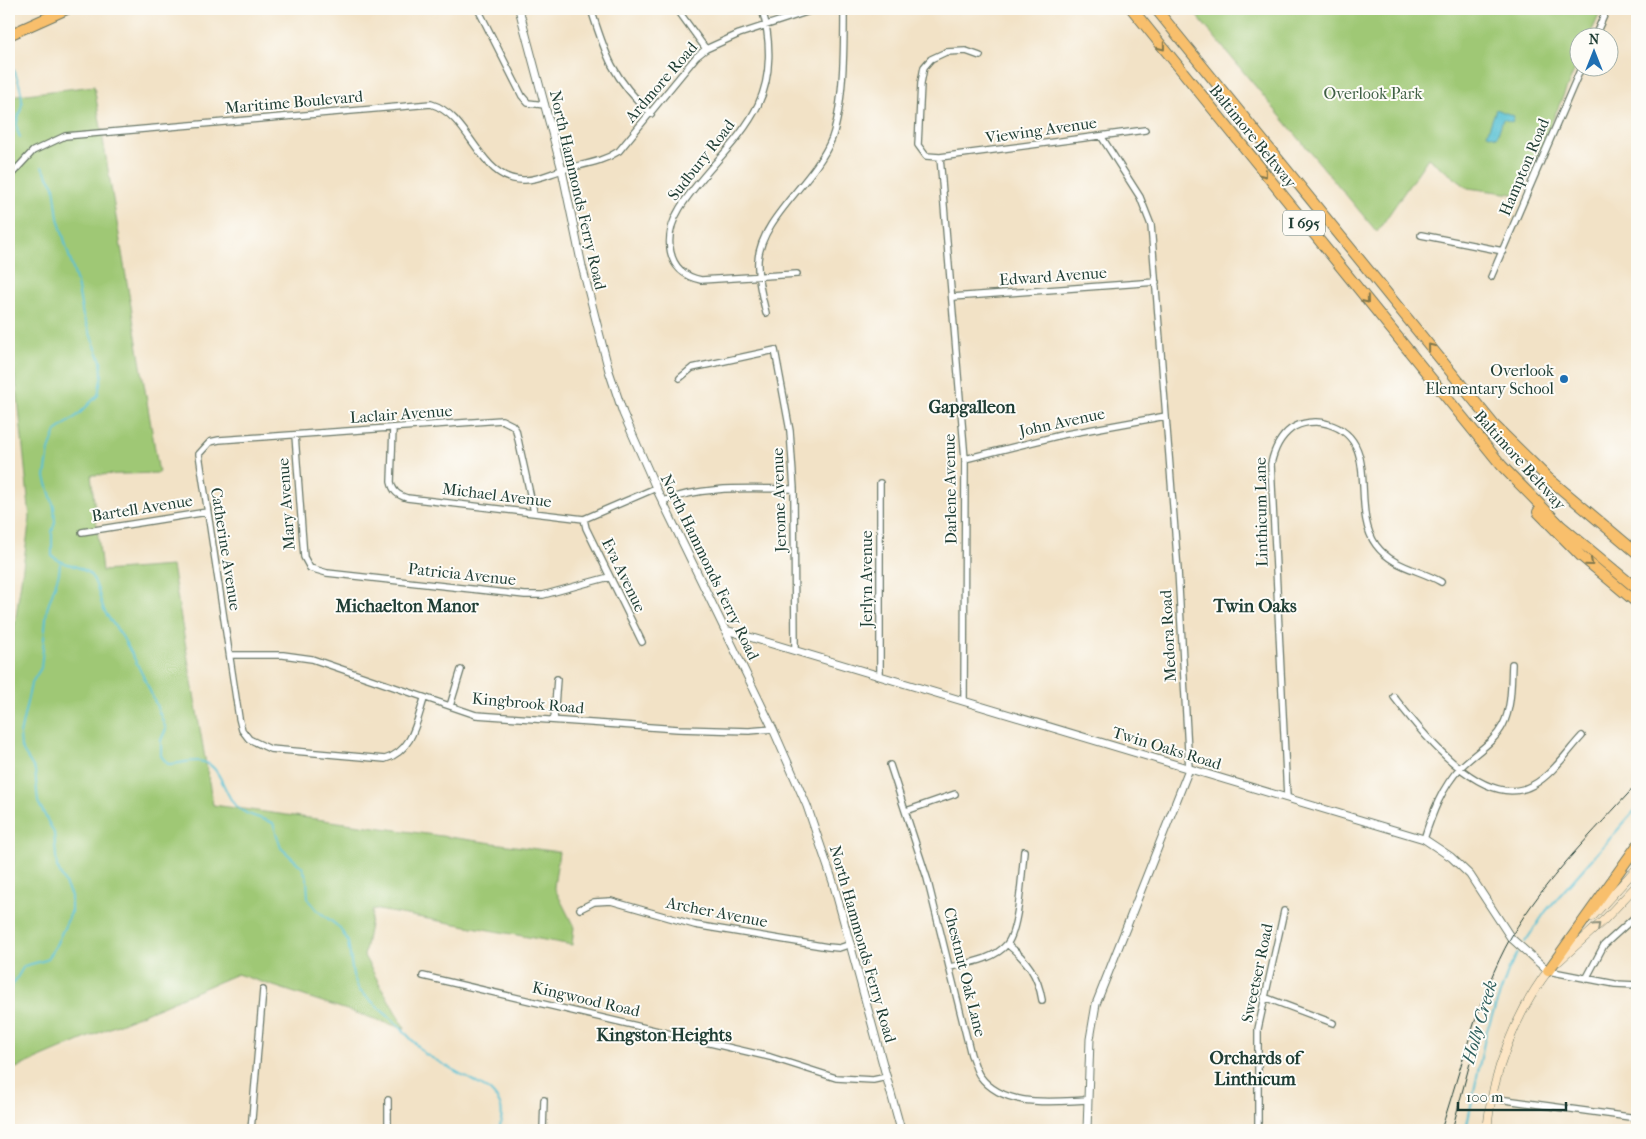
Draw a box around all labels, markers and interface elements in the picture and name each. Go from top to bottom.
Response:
north arrow [1568,28,1618,78]
text: N [1589,31,1600,48]
street label: Ardmore Road [620,38,701,127]
one-way arrow [1157,41,1165,50]
street label: Baltimore Beltway [1205,80,1301,192]
park label: Overlook Park [1324,84,1423,103]
street label: Maritime Boulevard [224,86,364,118]
street label: North Hammonds Ferry Road [546,88,610,292]
street label: Viewing Avenue [983,113,1098,147]
street label: Sudbury Road [663,115,739,204]
street label: Hampton Road [1495,115,1553,219]
one-way arrow [1259,168,1267,177]
road number: I 695 [1283,210,1325,236]
street label: Edward Avenue [999,263,1108,289]
one-way arrow [1361,294,1369,303]
one-way arrow [1428,344,1436,353]
place label: Overlook Elementary School [1425,361,1555,398]
marker: Overlook Elementary School [1558,373,1570,385]
district label: Gapgalleon [929,397,1016,418]
street label: Laclair Avenue [349,401,453,427]
street label: John Avenue [1016,404,1107,441]
street label: Baltimore Beltway [1470,406,1570,514]
street label: Darlene Avenue [940,433,960,545]
street label: Jerome Avenue [768,447,790,555]
street label: Mary Avenue [273,457,299,551]
street label: Linthicum Lane [1251,457,1271,567]
street label: North Hammonds Ferry Road [657,471,763,663]
street label: Michael Avenue [441,479,553,511]
street label: Catherine Avenue [207,486,245,612]
street label: Bartell Avenue [90,491,194,525]
street label: Jerlyn Avenue [857,530,876,630]
street label: Eva Avenue [598,535,650,615]
one-way arrow [1584,557,1593,566]
street label: Patricia Avenue [407,559,517,589]
street label: Medora Road [1156,589,1180,683]
district label: Michaelton Manor [334,596,479,617]
district label: Twin Oaks [1212,596,1297,617]
street label: Kingbrook Road [471,689,585,717]
street label: Twin Oaks Road [1110,722,1224,774]
street label: North Hammonds Ferry Road [826,843,900,1045]
street label: Archer Avenue [664,893,769,931]
street label: Chestnut Oak Lane [940,905,990,1039]
street label: Sweetser Road [1237,921,1277,1024]
one-way arrow [1592,923,1601,932]
street label: Kingwood Road [530,977,642,1021]
water label: Holly Creek [1458,978,1502,1067]
district label: Kingston Heights [596,1025,732,1046]
district label: Orchards of Linthicum [1210,1048,1304,1090]
scale bar [1458,1079,1566,1111]
text: 100 m [1466,1088,1504,1106]

